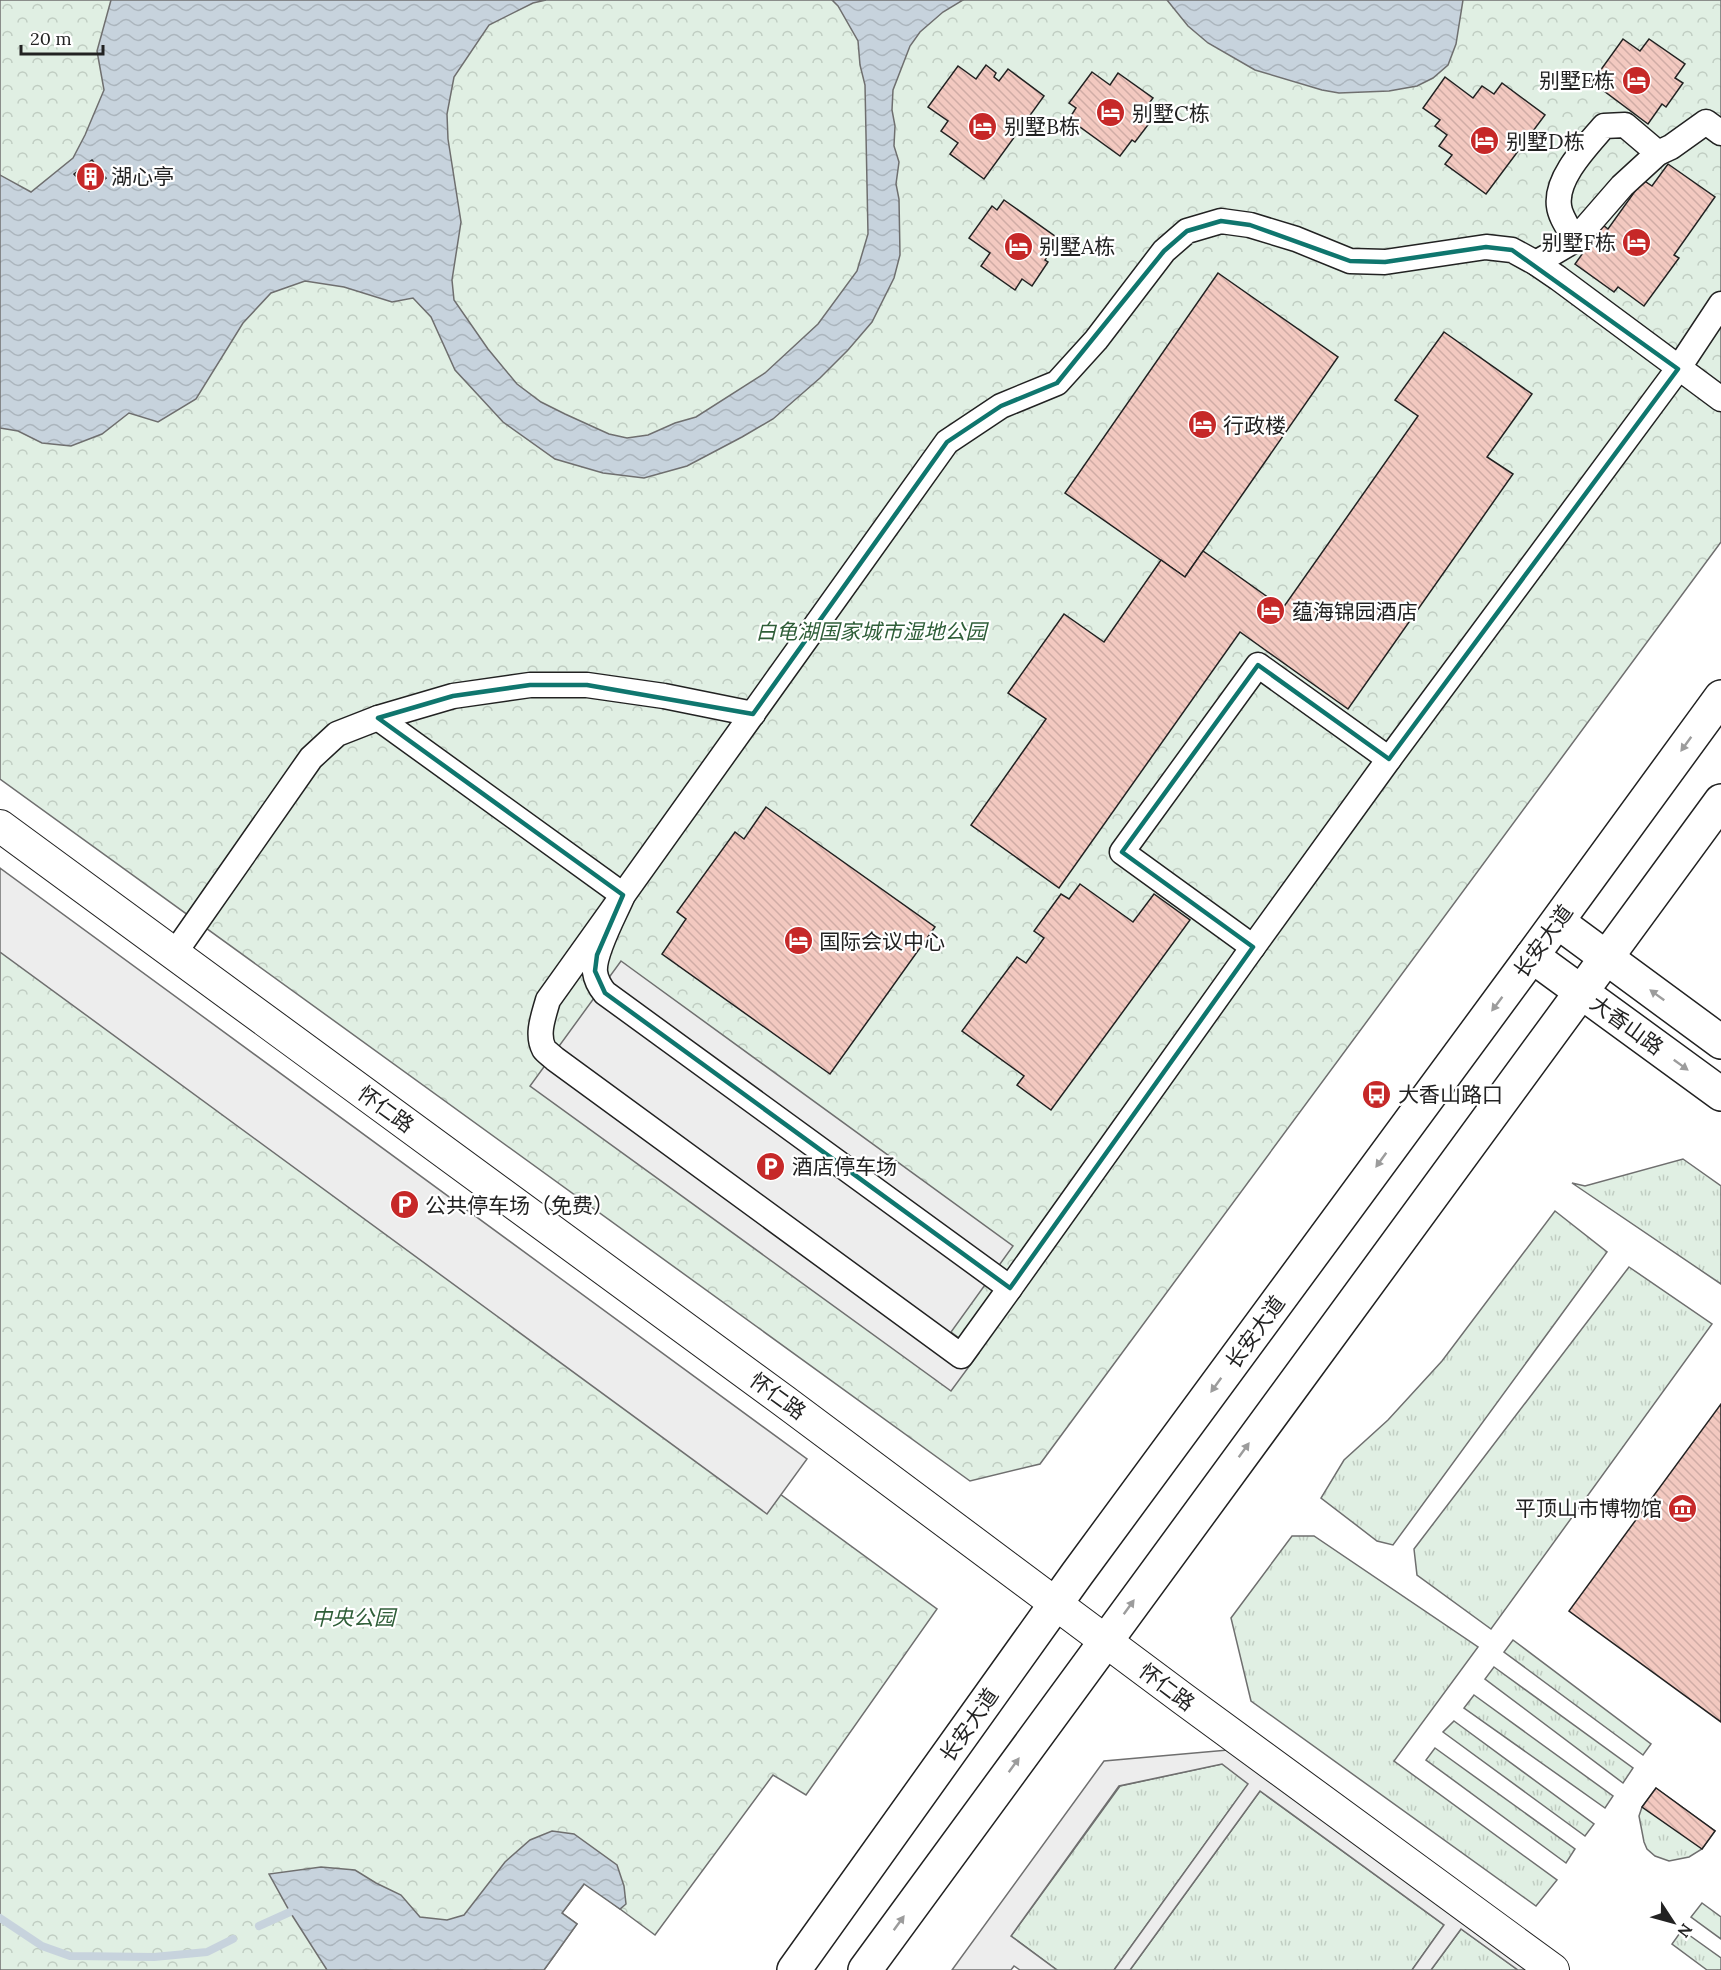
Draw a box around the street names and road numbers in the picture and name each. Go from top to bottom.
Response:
street label: 长安大道 [1507,899,1579,983]
street label: 大香山路 [1585,989,1669,1061]
street label: 怀仁路 [353,1080,419,1138]
street label: 长安大道 [1219,1290,1291,1374]
street label: 怀仁路 [745,1367,811,1425]
street label: 怀仁路 [1134,1657,1200,1717]
street label: 长安大道 [934,1683,1004,1767]

